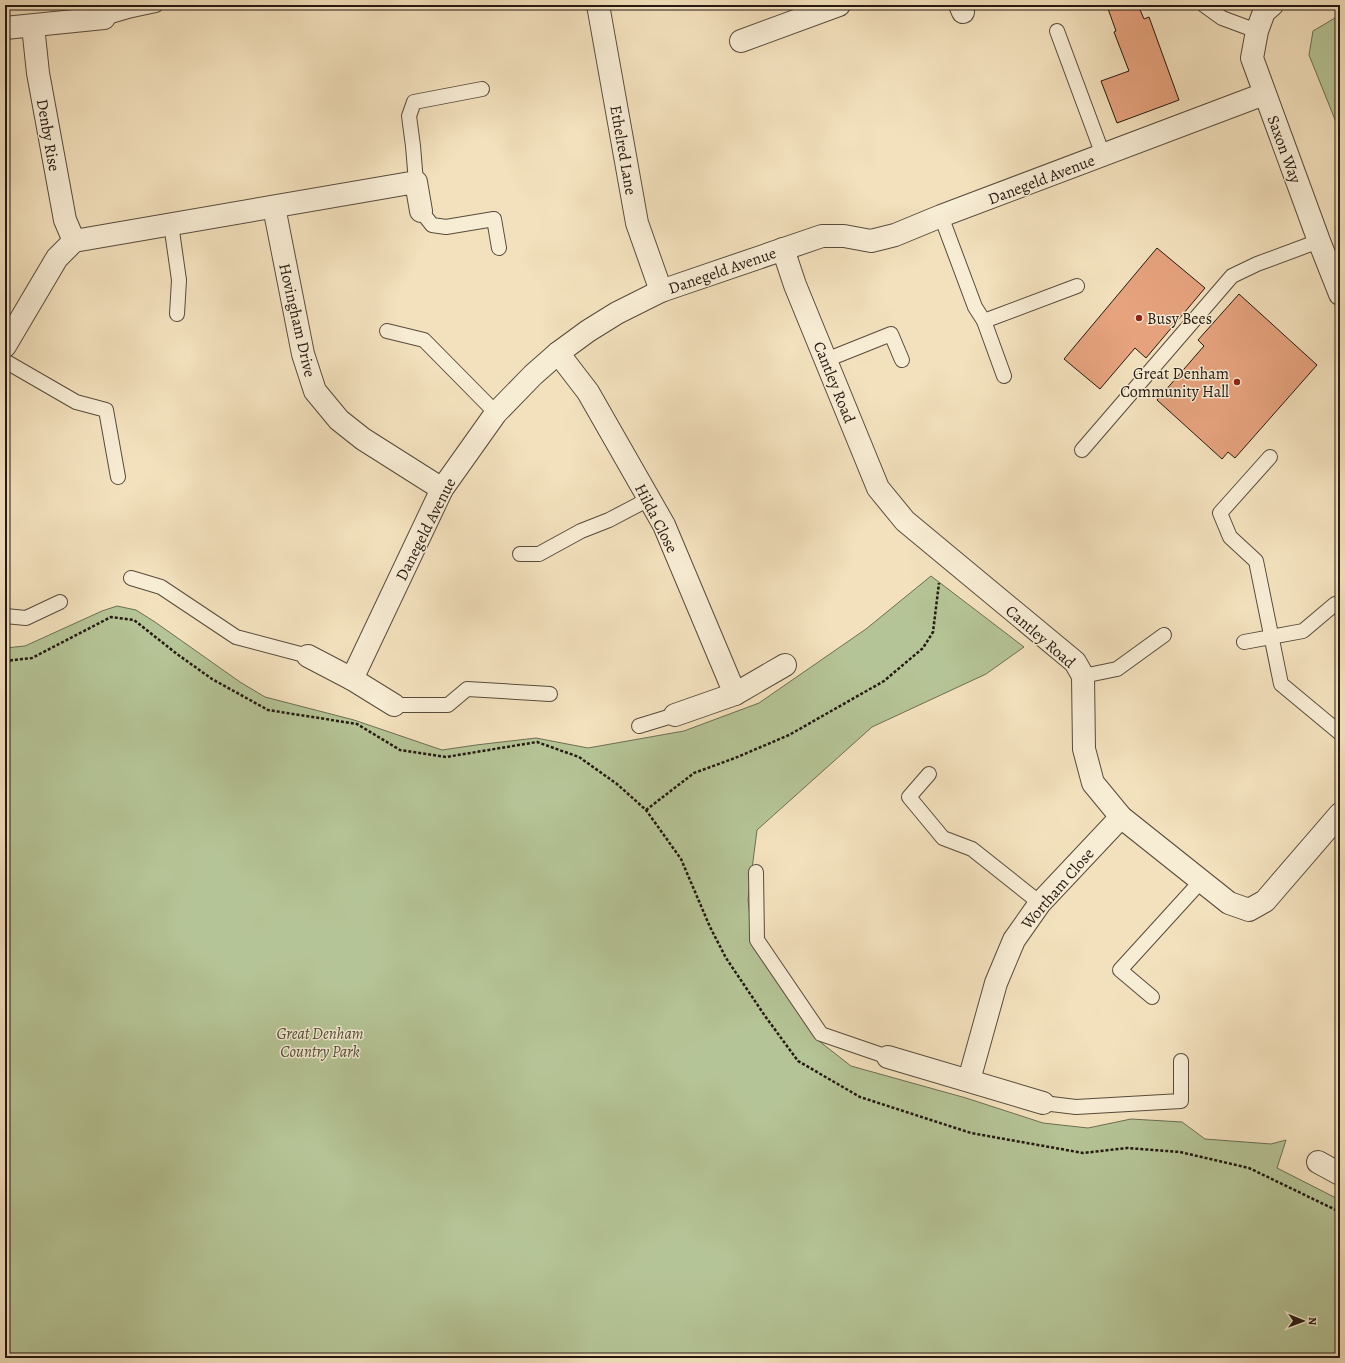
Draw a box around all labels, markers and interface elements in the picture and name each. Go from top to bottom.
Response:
street label: Denby Rise [31,97,65,173]
street label: Ethelred Lane [604,104,642,197]
street label: Saxon Way [1262,112,1307,187]
street label: Danegeld Avenue [985,149,1098,210]
street label: Danegeld Avenue [665,242,779,300]
street label: Hovingham Drive [273,261,321,379]
place label: Busy Bees [1147,308,1212,330]
marker: Busy Bees [1134,313,1144,323]
street label: Cantley Road [808,338,861,427]
place label: Great Denham Community Hall [1120,363,1229,403]
marker: Great Denham Community Hall [1232,377,1242,387]
street label: Danegeld Avenue [390,474,461,585]
street label: Hilda Close [629,480,683,557]
street label: Cantley Road [1001,600,1080,674]
street label: Wortham Close [1016,843,1099,935]
park label: Great Denham Country Park [276,1023,364,1063]
north arrow [1283,1301,1323,1341]
text: N [1305,1317,1320,1325]

